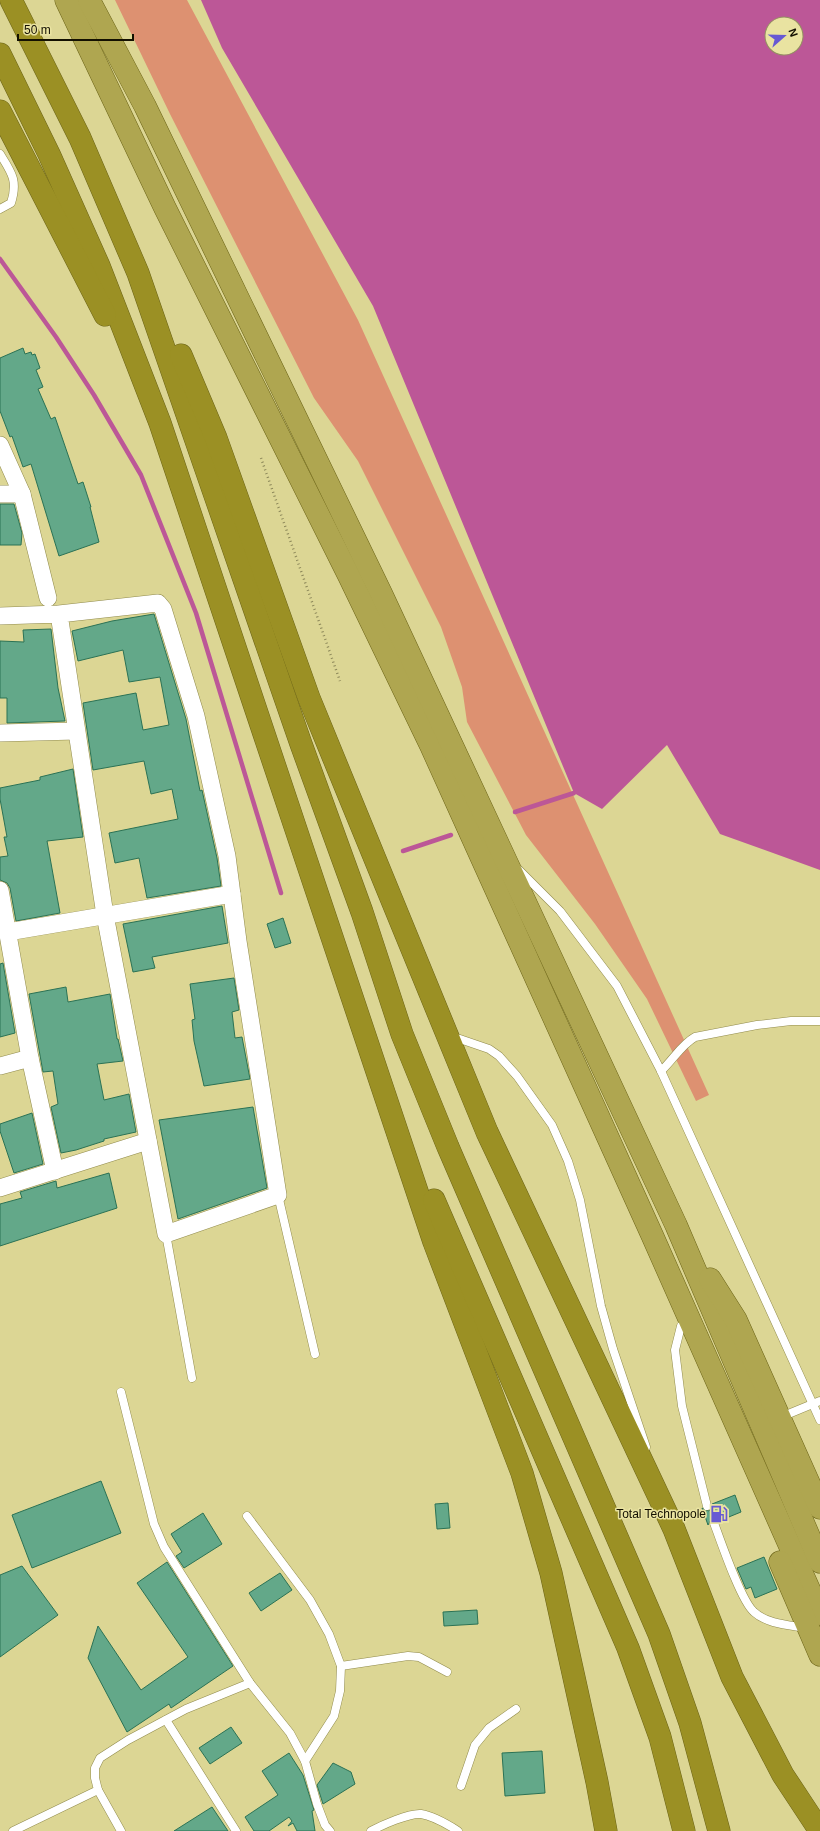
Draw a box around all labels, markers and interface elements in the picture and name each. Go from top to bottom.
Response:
scale bar [18,16,133,42]
north arrow [764,16,804,56]
text: 50 m [24,23,51,37]
text: N [786,27,800,38]
fuel station icon: Total Technopole [709,1504,729,1524]
place label: Total Technopole [616,1507,706,1521]

